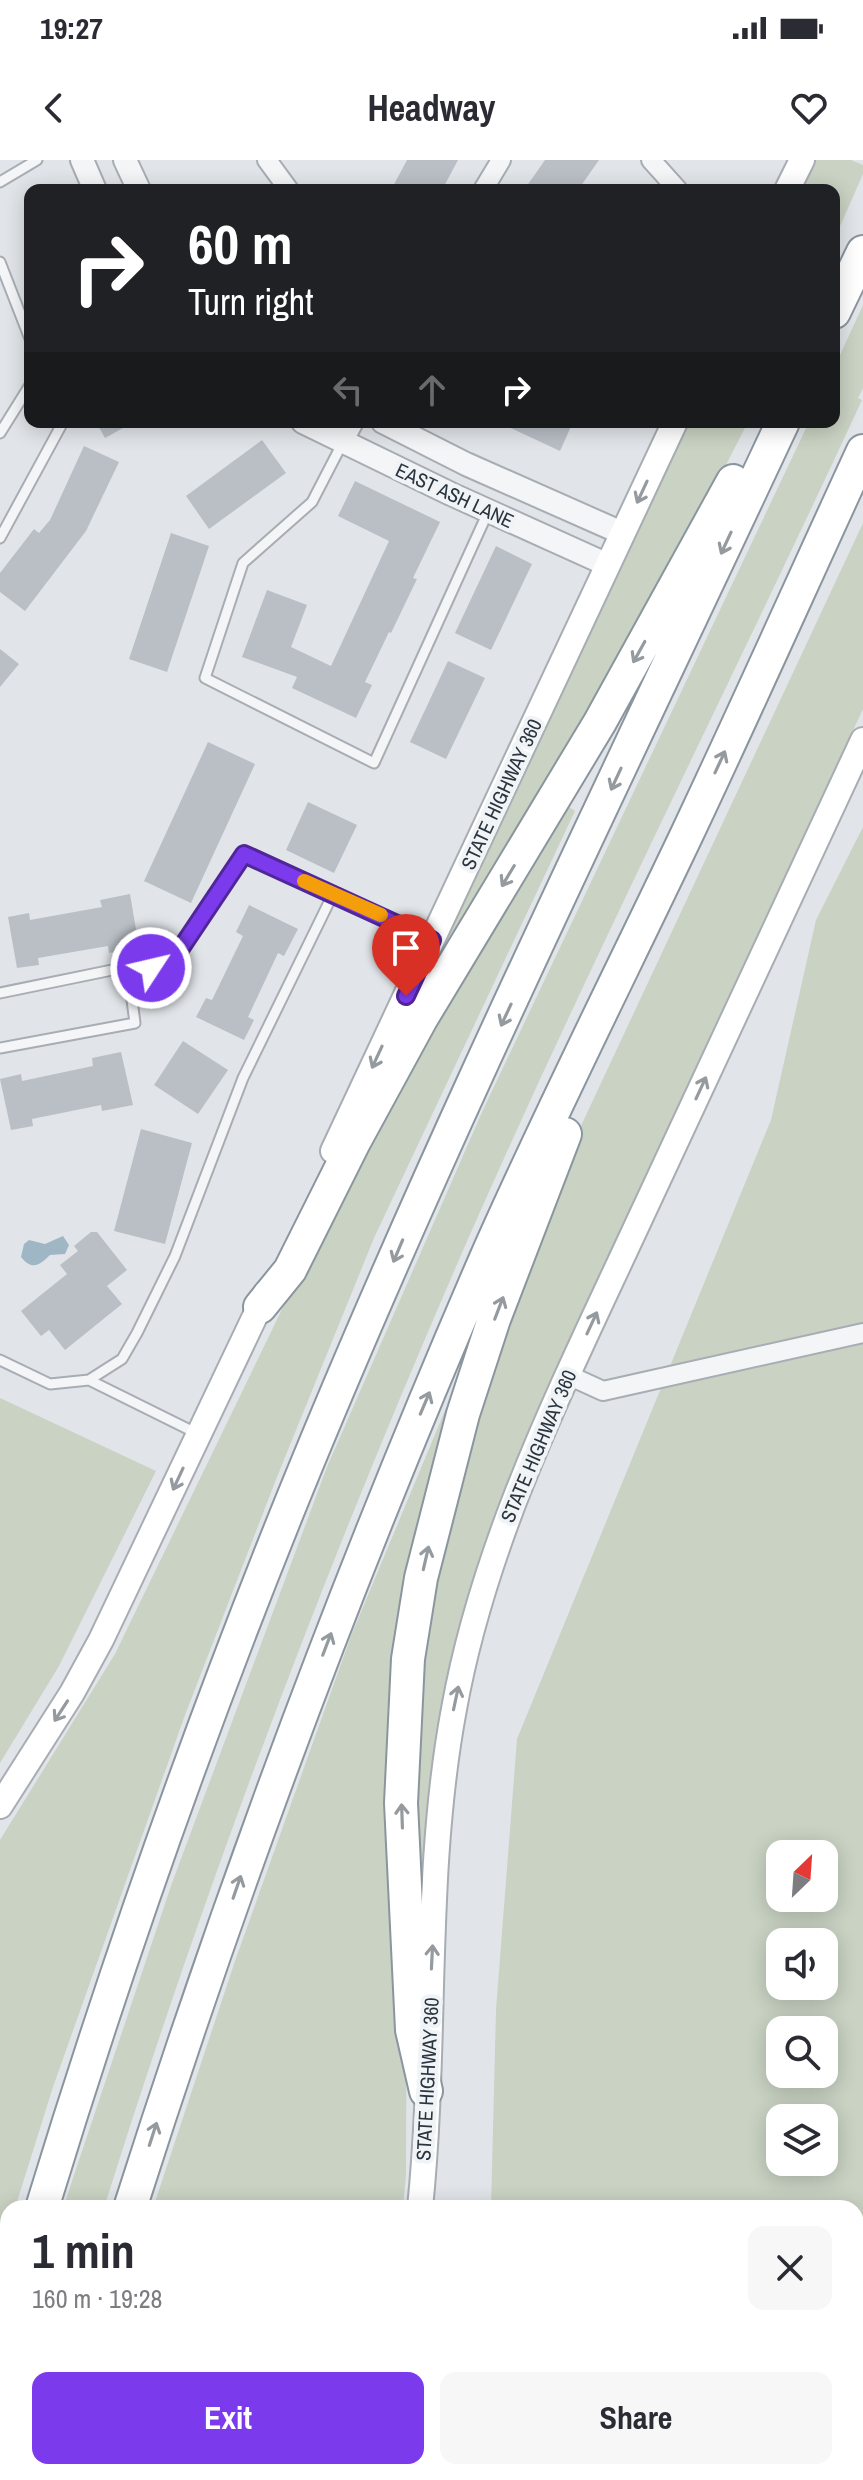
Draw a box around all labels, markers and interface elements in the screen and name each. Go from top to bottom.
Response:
text: 19:27 [40,8,103,48]
text: Headway [368,84,495,132]
icon: back [32,86,76,130]
icon: heart [787,86,831,130]
text: 60 m [188,206,293,281]
icon: right [56,216,160,320]
text: Turn right [188,278,313,326]
icon: left [326,368,370,412]
icon: ahead [410,368,454,412]
icon: right [494,368,538,412]
street label: EAST ASH LANE [392,456,518,534]
one-way arrow [634,480,649,504]
one-way arrow [718,531,733,555]
one-way arrow [631,640,647,663]
street label: STATE HIGHWAY 360 [454,714,548,874]
one-way arrow [713,750,728,774]
one-way arrow [608,767,623,791]
one-way arrow [500,864,516,887]
pin [372,914,440,996]
position arrow [109,926,193,1010]
icon: arrive [384,926,428,970]
one-way arrow [498,1003,513,1027]
one-way arrow [369,1045,384,1069]
one-way arrow [694,1076,709,1100]
one-way arrow [389,1238,404,1263]
one-way arrow [492,1296,507,1321]
one-way arrow [585,1312,600,1336]
street label: STATE HIGHWAY 360 [494,1366,582,1526]
one-way arrow [418,1391,433,1416]
one-way arrow [170,1467,185,1491]
one-way arrow [419,1545,434,1571]
one-way arrow [321,1632,335,1657]
one-way arrow [449,1686,464,1712]
one-way arrow [52,1699,68,1722]
one-way arrow [394,1803,409,1830]
north arrow [766,1840,838,1912]
map controls [766,1840,838,2176]
one-way arrow [230,1875,245,1900]
button: sound [766,1928,838,2000]
one-way arrow [425,1944,440,1971]
street label: STATE HIGHWAY 360 [409,1997,445,2161]
button: search [766,2016,838,2088]
button: layers [766,2104,838,2176]
one-way arrow [147,2121,162,2146]
text: 1 min [32,2218,135,2283]
button: close [748,2226,832,2310]
text: 160 m · 19:28 [32,2281,162,2316]
button: Exit [32,2372,424,2464]
button: Share [440,2372,832,2464]

